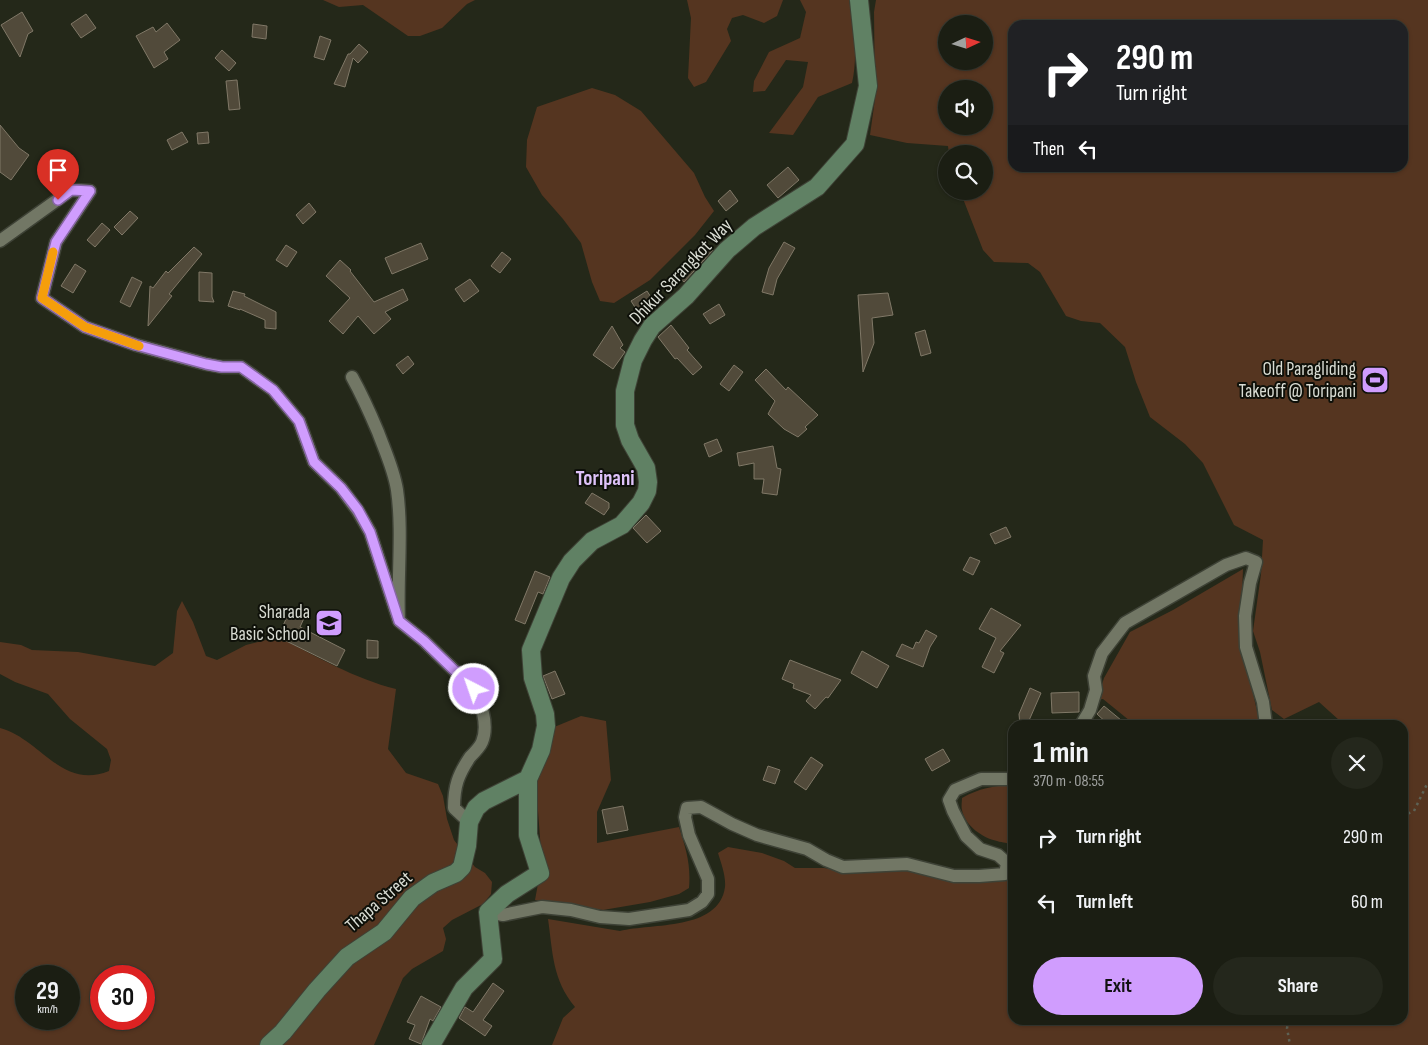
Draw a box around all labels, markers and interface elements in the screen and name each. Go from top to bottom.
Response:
north arrow [938,15,992,70]
map controls [938,15,993,200]
text: 290 m [1116,37,1193,80]
icon: right [1033,40,1098,105]
button: sound [938,80,993,135]
text: Turn right [1116,80,1187,107]
icon: left [1074,135,1102,163]
text: Then [1033,138,1064,161]
button: search [938,145,993,200]
pin [37,149,79,200]
icon: arrive [44,156,72,184]
street label: Dhikur Sarangkot Way [625,214,738,330]
place label: Old Paragliding Takeoff @ Toripani [1239,358,1356,403]
sports icon: Old Paragliding Takeoff @ Toripani [1360,365,1390,395]
district label: Toripani [575,466,635,491]
place label: Sharada Basic School [230,601,310,646]
school or university icon: Sharada Basic School [314,608,344,638]
position arrow [447,662,499,714]
text: 1 min [1033,735,1089,771]
button: close [1331,737,1383,789]
text: 370 m · 08:55 [1033,772,1104,791]
icon: right [1033,824,1061,852]
text: Turn right [1076,826,1141,849]
text: 290 m [1343,826,1383,849]
street label: Thapa Street [341,867,417,937]
icon: left [1033,889,1061,917]
text: Turn left [1076,891,1133,914]
text: 60 m [1351,891,1383,914]
button: Exit [1033,957,1203,1015]
button: Share [1213,957,1383,1015]
speed limit sign: 30 [90,965,155,1030]
text: 29 [36,976,59,1007]
text: km/h [37,1002,58,1017]

